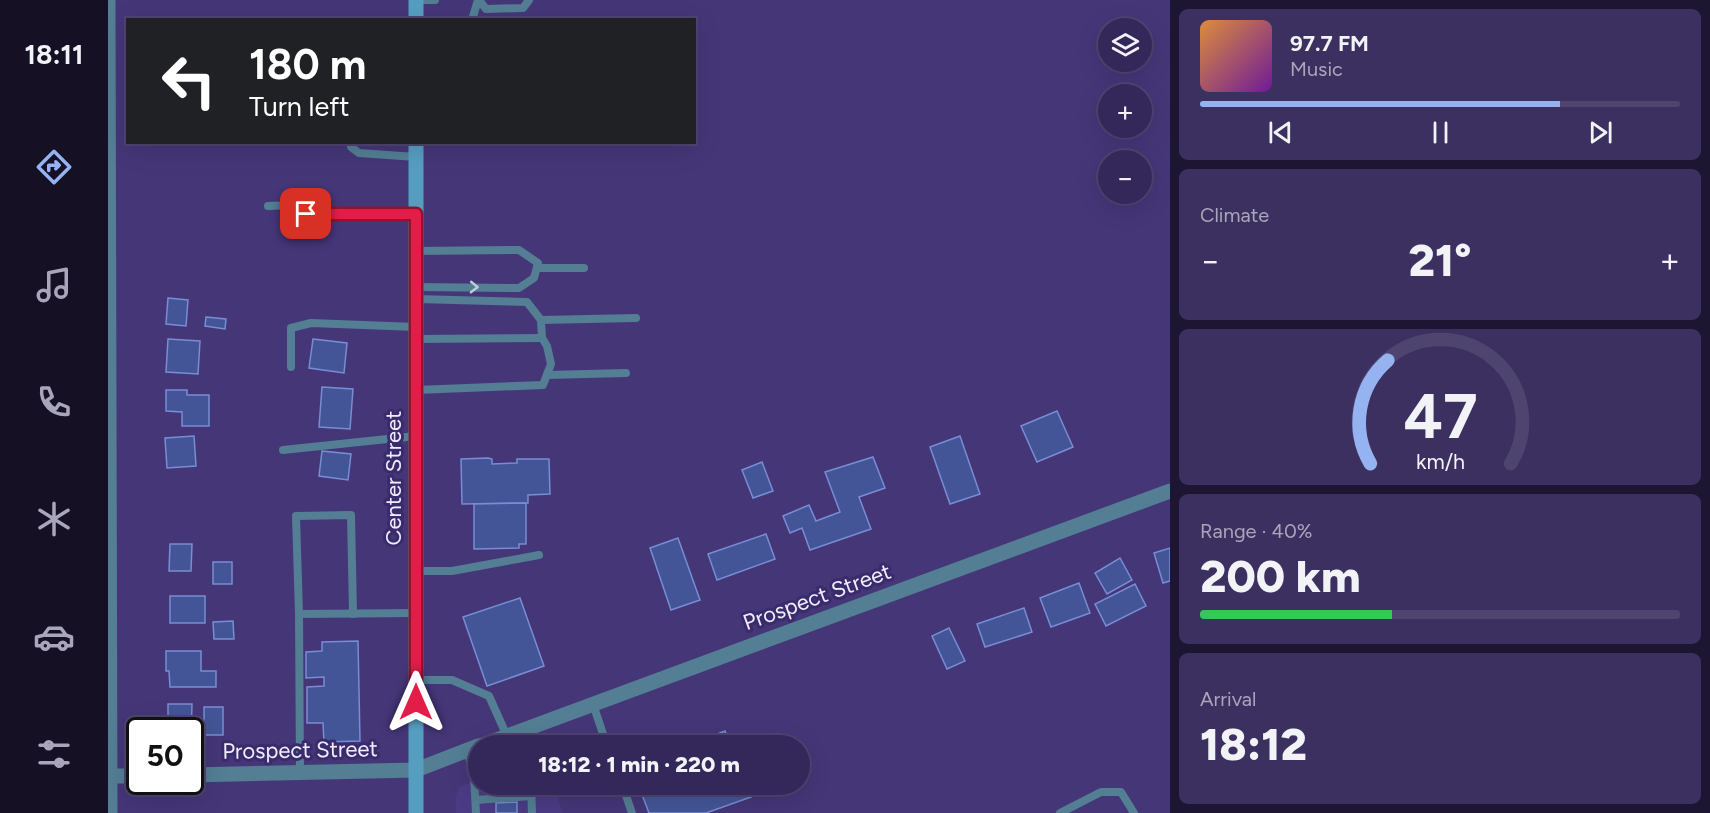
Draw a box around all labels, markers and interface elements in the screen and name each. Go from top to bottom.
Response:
map controls [1098,18,1152,204]
button: layers [1098,18,1152,72]
text: 97.7 FM [1290,30,1369,57]
text: 18:11 [25,38,83,71]
text: 180 m [249,39,366,90]
icon: left [150,42,228,120]
text: Music [1290,57,1343,81]
button: + [1098,84,1152,138]
text: Turn left [249,90,349,123]
icon: previous [1264,116,1297,149]
icon: pause [1424,116,1457,149]
icon: next [1584,116,1617,149]
icon: directions [33,146,75,188]
button: − [1098,150,1152,204]
pin [280,188,331,239]
icon: arrive [289,197,322,230]
text: Climate [1200,203,1269,227]
text: 21° [1409,233,1471,287]
text: − [1200,241,1221,280]
text: + [1659,241,1680,280]
icon: music [33,264,75,306]
one-way arrow [470,281,479,293]
text: 47 [1403,379,1477,454]
icon: phone [33,381,75,423]
street label: Center Street [380,411,407,545]
text: km/h [1416,449,1464,474]
icon: climate [33,498,75,540]
text: Range · 40% [1200,519,1312,543]
text: 200 km [1200,549,1361,603]
street label: Prospect Street [739,558,895,636]
icon: car [33,616,75,658]
position arrow [384,670,448,734]
text: Arrival [1200,687,1256,711]
speed limit sign: 50 [126,717,204,795]
text: 18:12 [1200,717,1307,771]
icon: filters [33,733,75,775]
street label: Prospect Street [222,735,378,765]
text: 18:12 · 1 min · 220 m [538,751,740,778]

